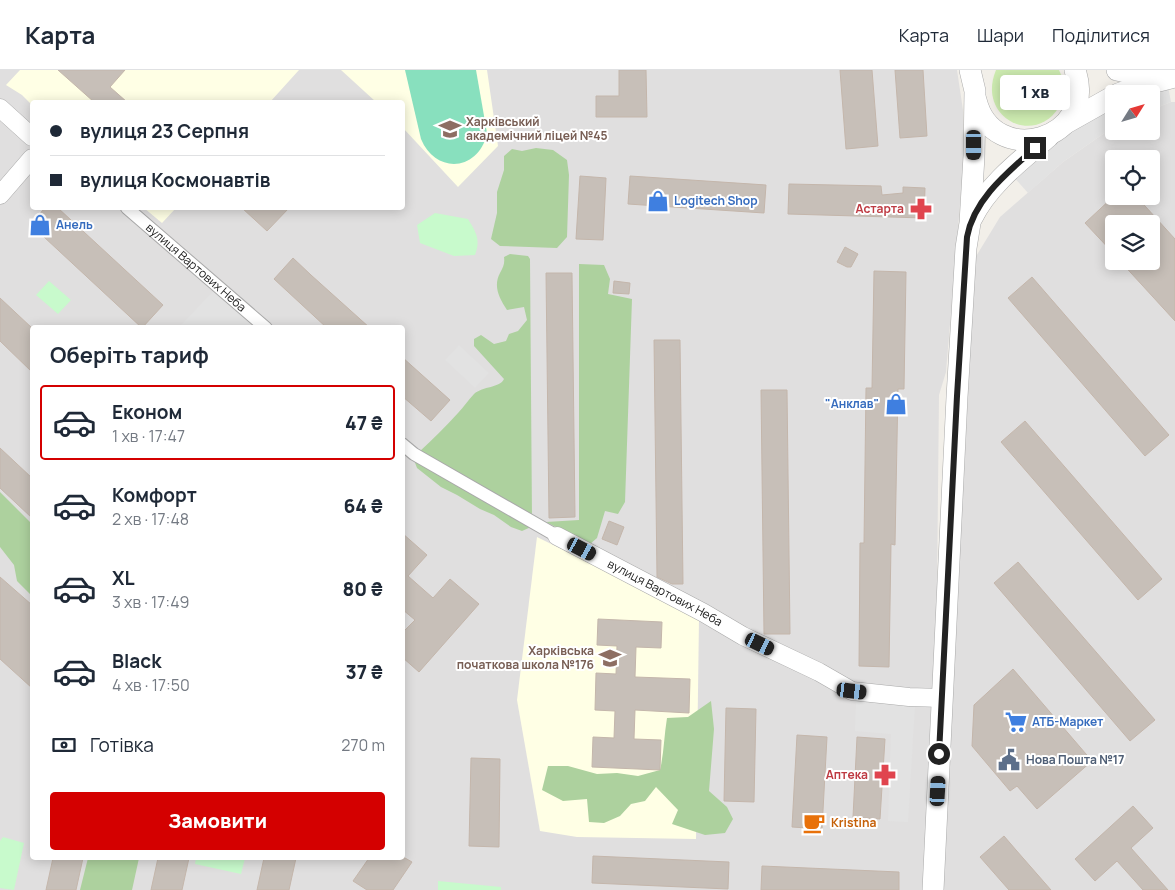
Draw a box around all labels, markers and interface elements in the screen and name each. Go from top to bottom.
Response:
text: Карта [25,18,95,51]
text: Карта [899,23,949,47]
text: Шари [977,23,1024,47]
text: Поділитися [1052,23,1150,47]
callout: 1 хв [1000,75,1070,110]
text: 1 хв [1021,81,1049,103]
north arrow [1105,85,1160,140]
map controls [1105,85,1160,270]
place label: Харківський академічний ліцей №45 [466,113,608,144]
school or university icon: Харківський академічний ліцей №45 [437,116,463,142]
text: вулиця 23 Серпня [80,118,249,144]
car [966,130,981,160]
route end [1024,137,1046,159]
button: locate [1105,150,1160,205]
text: вулиця Космонавтів [80,167,270,193]
shop icon: Logitech Shop [645,188,671,214]
place label: Logitech Shop [674,192,758,209]
pharmacy icon: Астарта [908,196,934,222]
place label: Астарта [855,200,904,217]
shop icon: Анель [27,212,53,238]
button: layers [1105,215,1160,270]
place label: Анель [56,216,93,233]
street label: вулиця Вартових Неба [142,219,250,315]
text: Оберіть тариф [50,340,209,370]
shop icon: "Анклав" [883,391,909,417]
place label: "Анклав" [825,395,879,412]
text: Економ [112,399,182,425]
icon: car [52,400,97,445]
text: 47 ₴ [345,410,383,436]
text: 1 хв · 17:47 [112,425,185,447]
text: Комфорт [112,482,197,508]
icon: car [52,483,97,528]
text: 64 ₴ [344,493,383,519]
text: 2 хв · 17:48 [112,508,189,530]
car [565,535,598,563]
street label: вулиця Вартових Неба [605,555,726,630]
text: XL [112,565,135,591]
icon: car [52,566,97,611]
text: 80 ₴ [342,576,383,602]
text: 3 хв · 17:49 [112,591,189,613]
car [743,631,776,657]
place label: Харківська початкова школа №176 [457,642,594,673]
school or university icon: Харківська початкова школа №176 [597,645,623,671]
text: Black [112,648,161,674]
icon: car [52,649,97,694]
text: 37 ₴ [345,659,383,685]
text: 4 хв · 17:50 [112,674,190,696]
car [836,682,867,700]
supermarket icon: АТБ-Маркет [1003,709,1029,735]
place label: АТБ-Маркет [1032,713,1104,730]
icon: cash [50,731,78,759]
text: Готівка [90,732,154,758]
text: 270 m [341,734,385,756]
route start [928,743,950,765]
public building icon: Нова Пошта №17 [996,747,1022,773]
place label: Нова Пошта №17 [1026,751,1124,768]
pharmacy icon: Аптека [872,762,898,788]
place label: Аптека [826,766,868,783]
car [929,776,946,806]
button: Замовити [50,792,385,850]
cafe icon: Kristina [801,810,827,836]
place label: Kristina [831,814,876,831]

